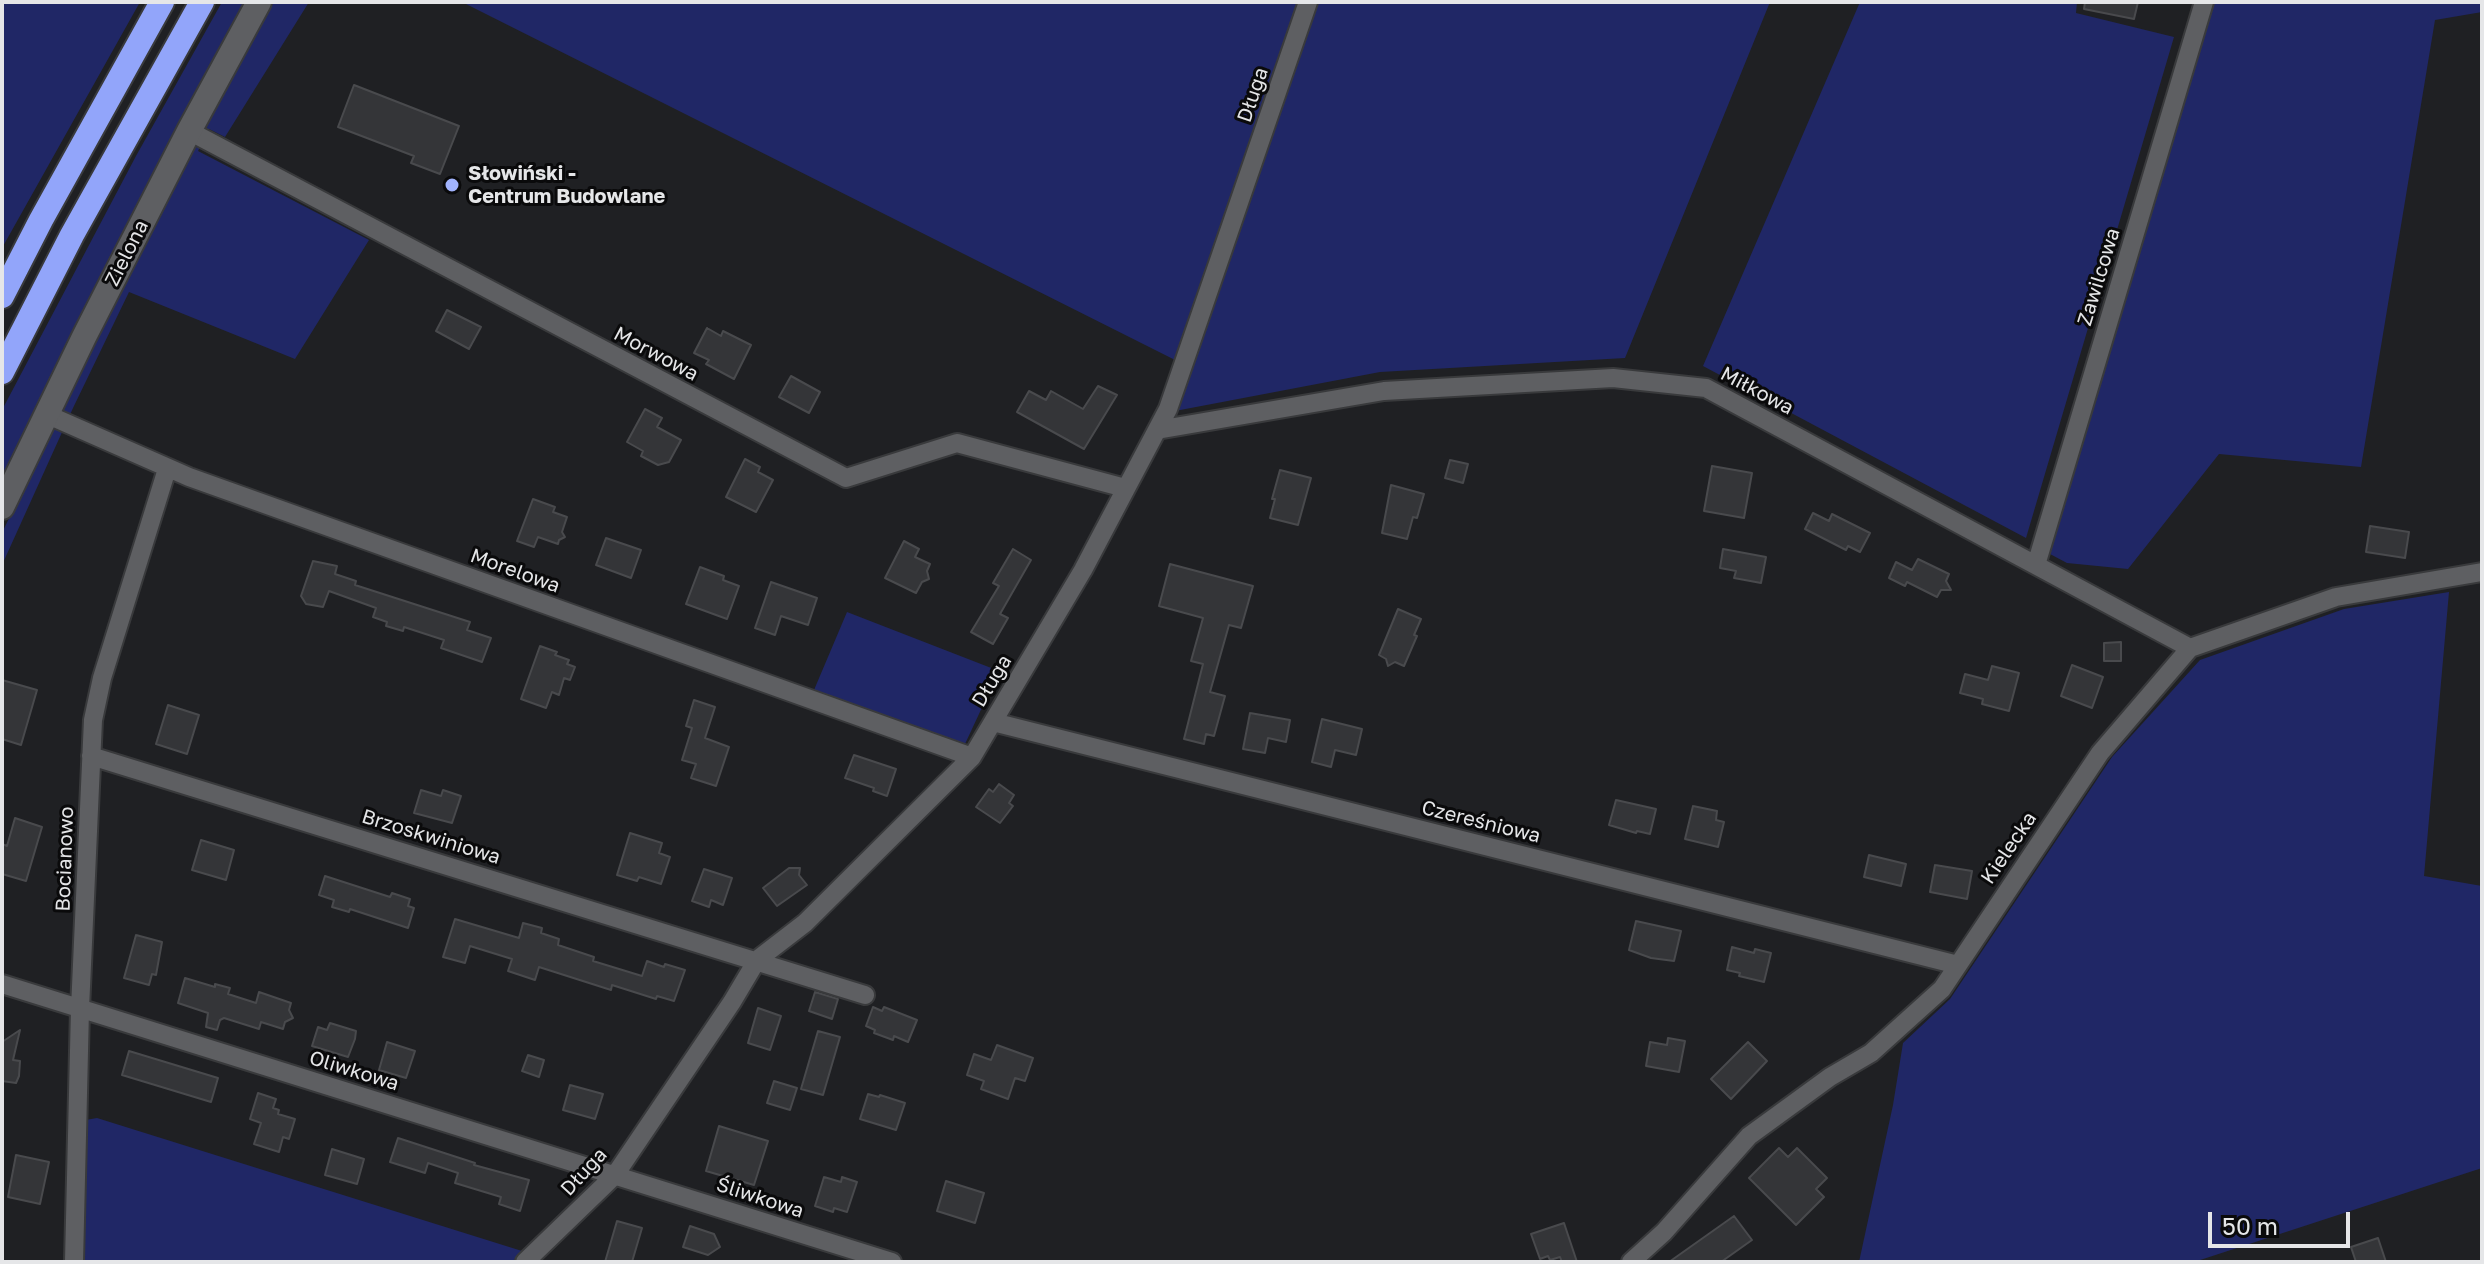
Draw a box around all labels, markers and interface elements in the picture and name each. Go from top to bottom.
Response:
street label: Długa [1232,64,1274,126]
place label: Słowiński - Centrum Budowlane [468,162,665,209]
marker: Słowiński - Centrum Budowlane [443,176,461,194]
street label: Zielona [100,216,154,290]
street label: Zawilcowa [2073,225,2125,329]
street label: Morwowa [610,322,702,386]
street label: Miłkowa [1716,362,1798,420]
street label: Morelowa [467,544,563,598]
street label: Długa [967,651,1017,711]
street label: Czereśniowa [1419,796,1543,848]
street label: Brzoskwiniowa [359,804,503,870]
street label: Bocianowo [51,806,79,912]
street label: Kielecka [1976,807,2042,889]
street label: Oliwkowa [306,1046,402,1096]
street label: Długa [556,1143,612,1201]
street label: Śliwkowa [713,1173,807,1223]
scale bar [2212,1196,2354,1246]
text: 50 m [2222,1211,2278,1240]

